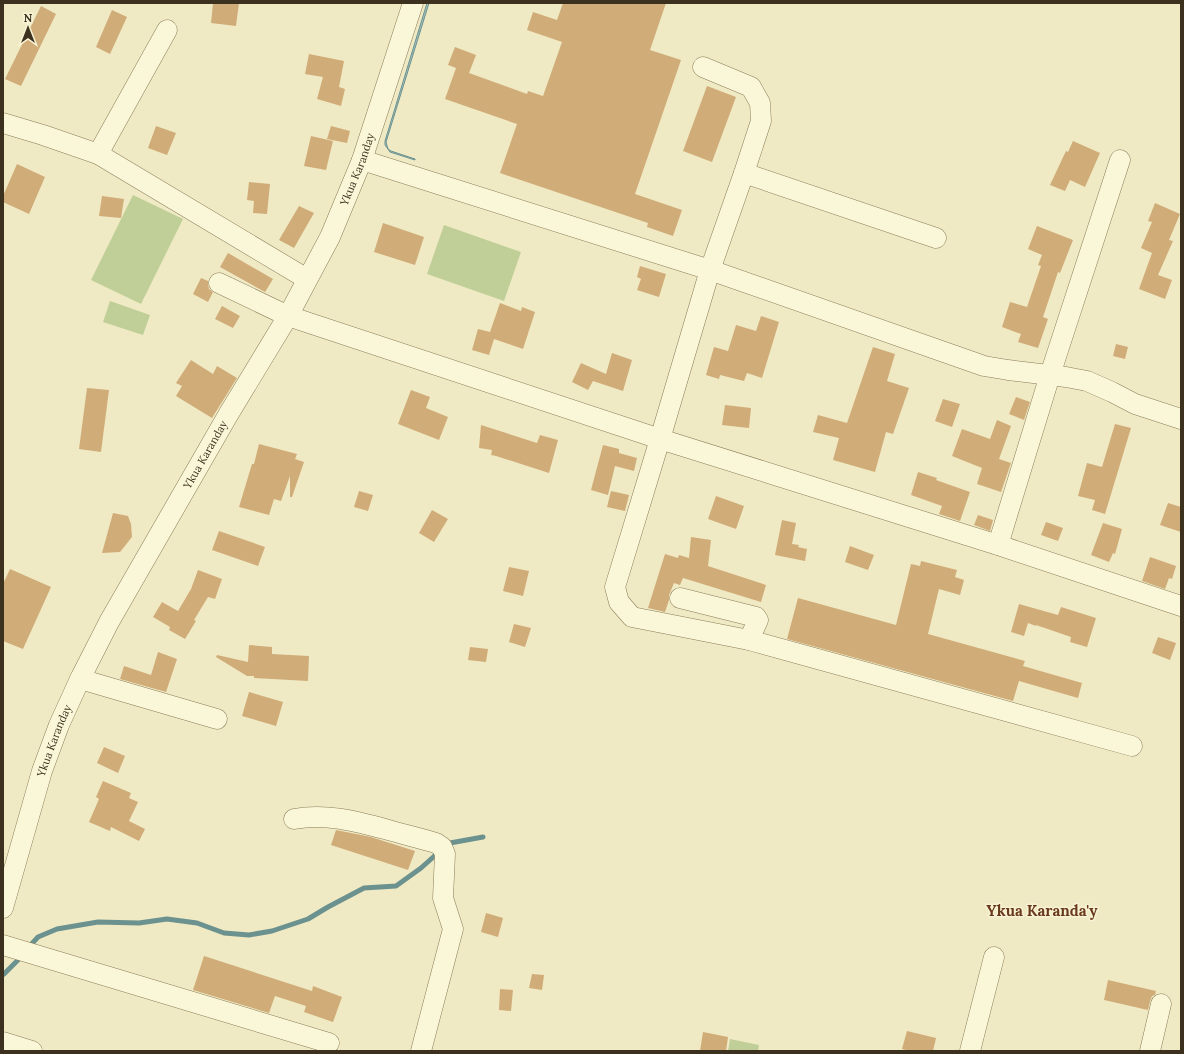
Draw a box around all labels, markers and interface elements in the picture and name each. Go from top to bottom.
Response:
north arrow [8,8,48,48]
text: N [24,11,33,25]
street label: Ykua Karanday [336,131,377,209]
street label: Ykua Karanday [180,418,230,492]
street label: Ykua Karanday [33,702,74,779]
district label: Ykua Karanda'y [987,901,1098,920]

